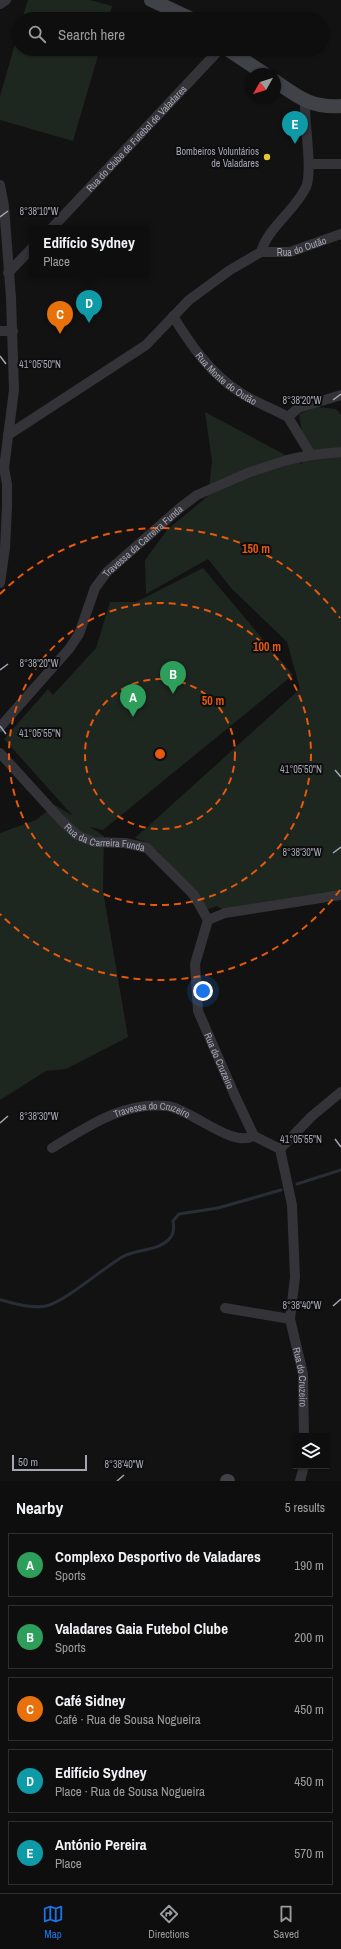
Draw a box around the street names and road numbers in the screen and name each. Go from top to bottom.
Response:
street label: Rua do Clube de Futebol de Valadares [83,82,189,194]
street label: Rua do Outão [277,233,328,259]
street label: Rua Monte do Outão [193,349,259,408]
street label: Travessa da Carreira Funda [99,502,186,579]
street label: Rua da Carreira Funda [62,820,147,854]
street label: Rua do Cruzeiro [202,1030,238,1091]
street label: Travessa do Cruzeiro [112,1099,193,1121]
street label: Rua do Cruzeiro [290,1346,310,1407]

